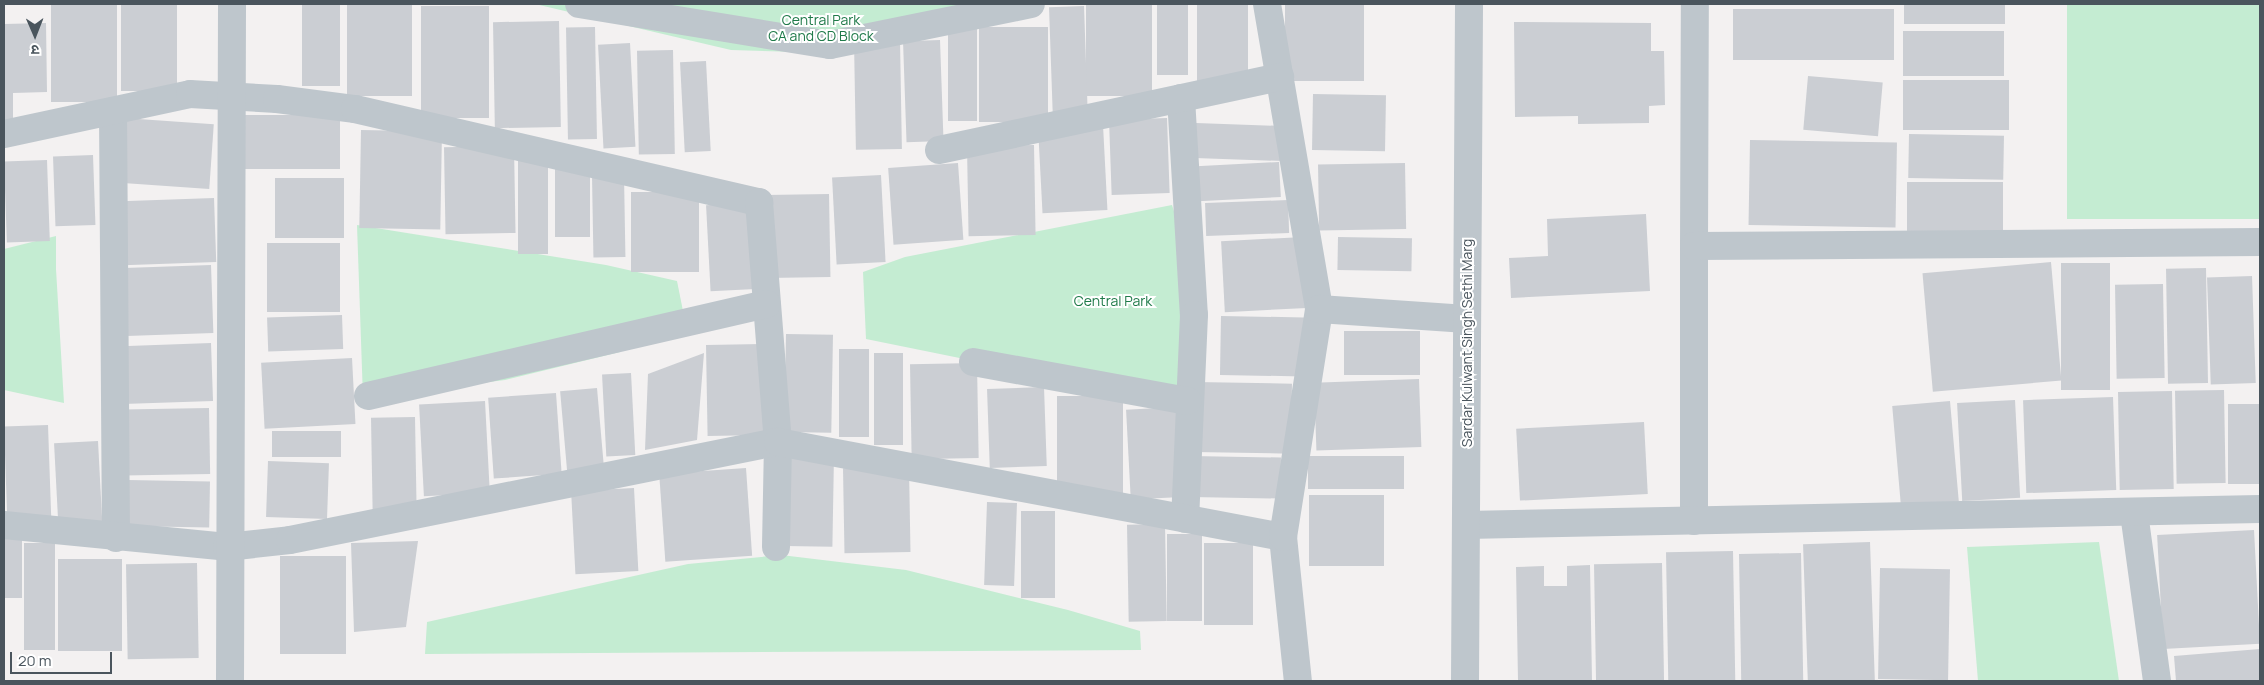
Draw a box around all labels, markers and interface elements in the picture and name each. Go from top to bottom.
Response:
north arrow [10,10,60,60]
park label: Central Park CA and CD Block [768,12,874,44]
text: उ [31,41,40,60]
street label: Sardar Kulwant Singh Sethi Marg [1459,239,1475,447]
park label: Central Park [1074,293,1152,309]
scale bar [12,642,115,674]
text: 20 m [18,650,51,671]

